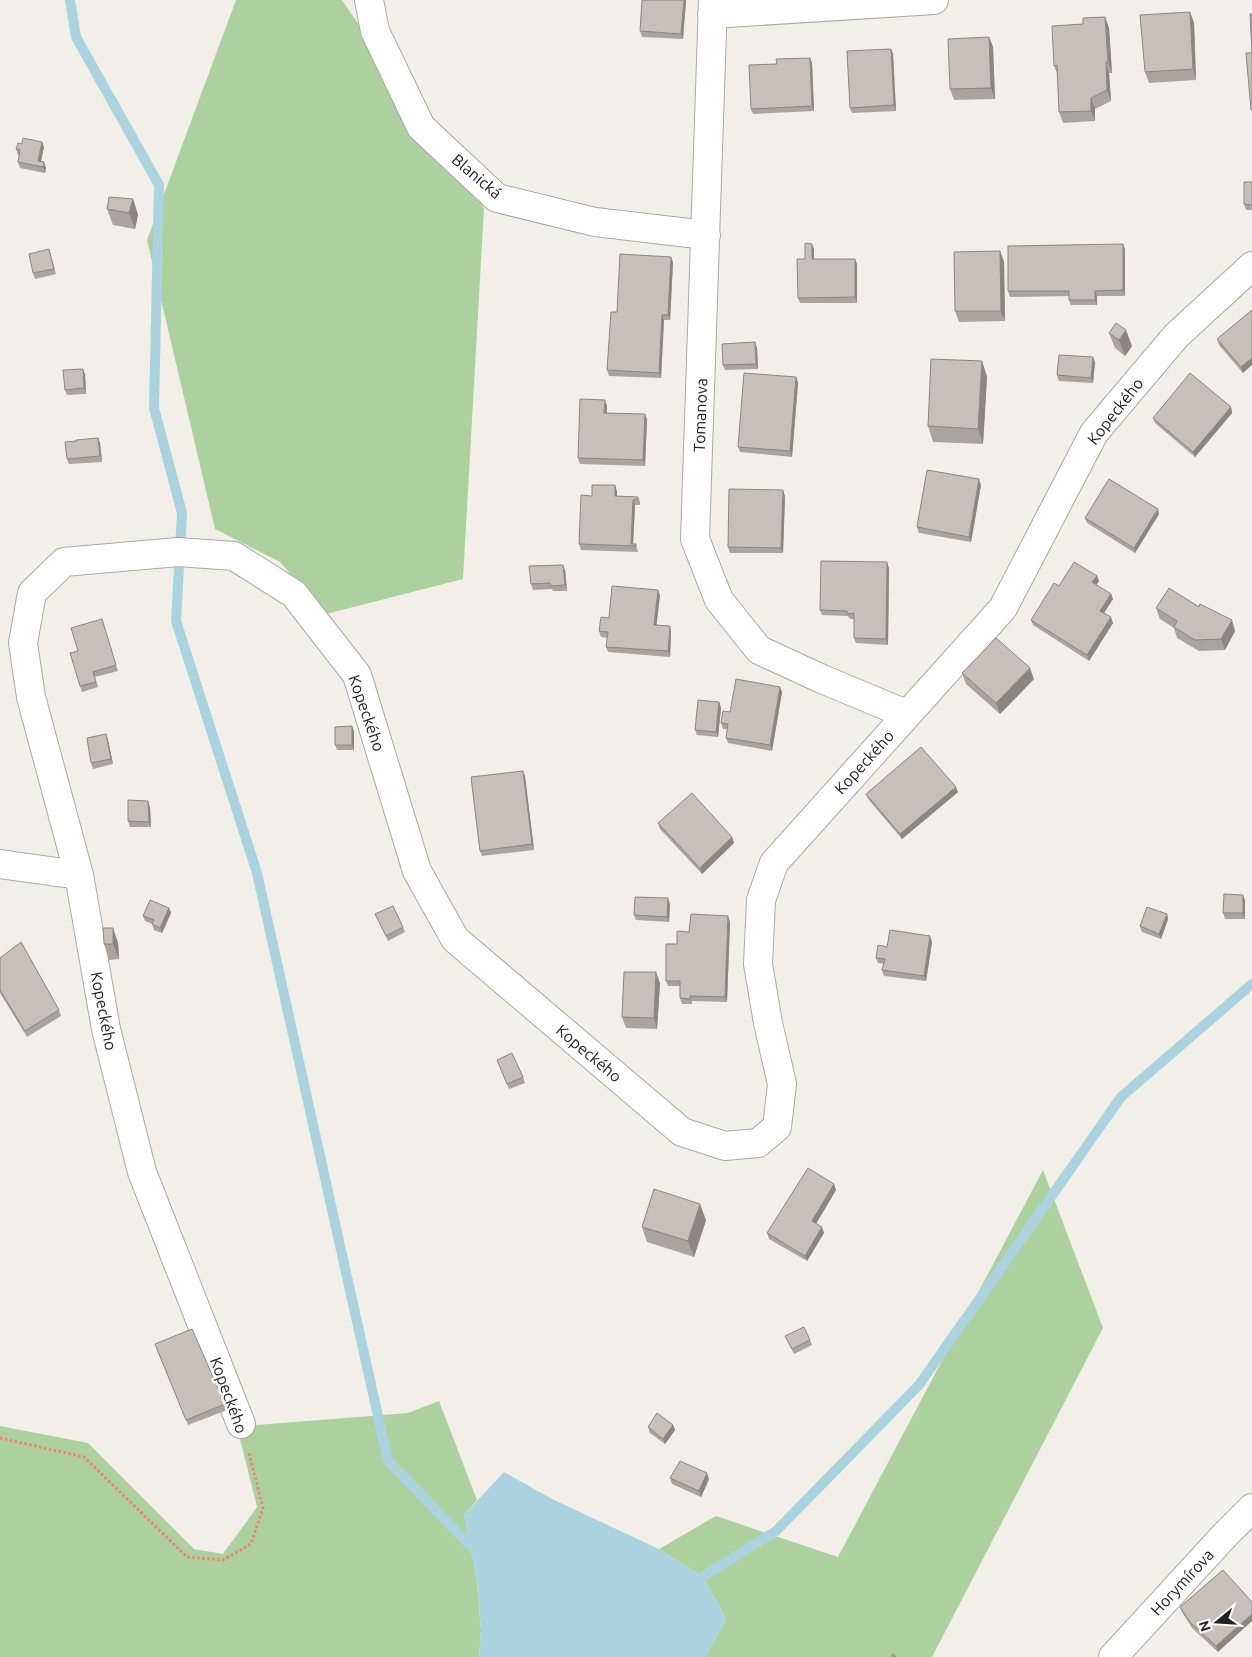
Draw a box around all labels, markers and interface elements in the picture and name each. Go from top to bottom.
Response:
street label: Blanická [448,150,506,202]
street label: Kopeckého [1083,374,1147,448]
street label: Tomanova [690,378,710,452]
street label: Kopeckého [346,672,388,754]
street label: Kopeckého [831,726,897,798]
street label: Kopeckého [88,970,120,1052]
street label: Kopeckého [553,1020,625,1086]
street label: Kopeckého [207,1354,251,1436]
street label: Horymírova [1147,1545,1217,1619]
north arrow [1192,1597,1242,1647]
text: N [1195,1619,1214,1633]

